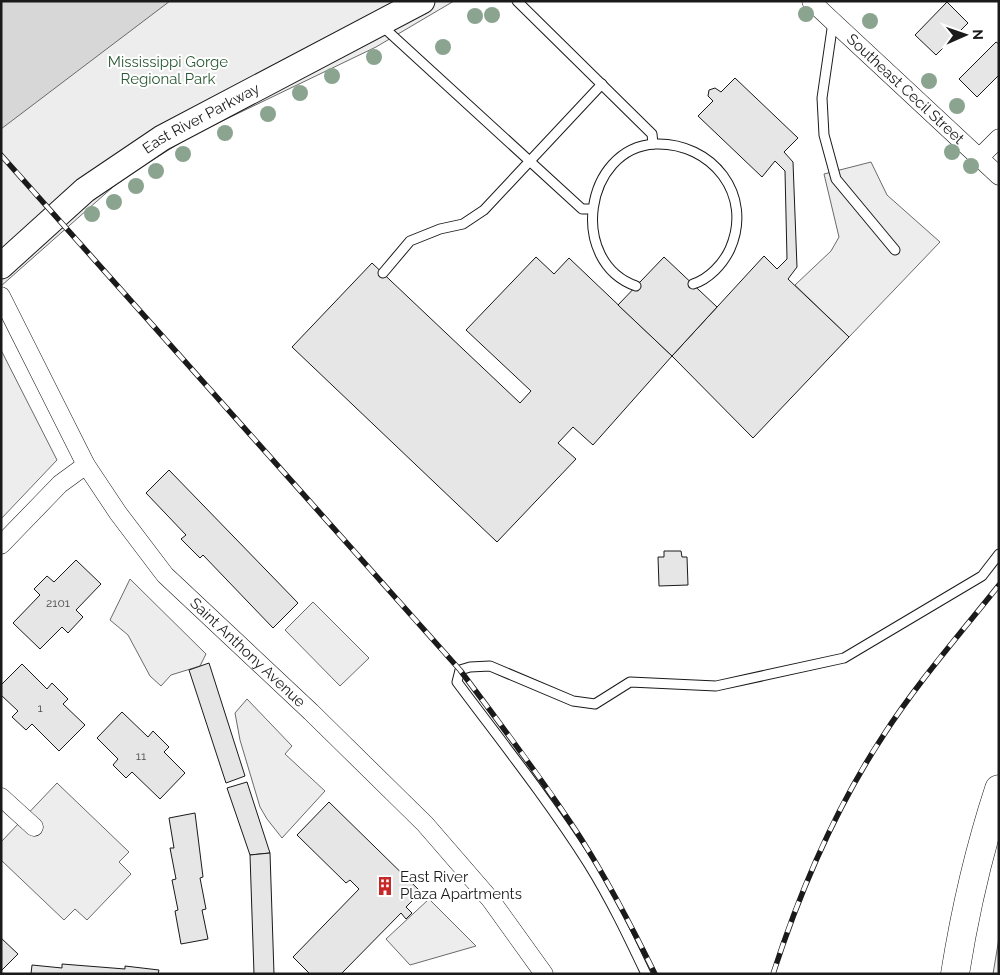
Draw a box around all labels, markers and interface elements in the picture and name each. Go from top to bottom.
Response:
north arrow [940,10,990,60]
text: N [970,29,986,40]
street label: Southeast Cecil Street [843,30,968,148]
park label: Mississippi Gorge Regional Park [108,53,228,88]
street label: East River Parkway [139,79,263,157]
street label: Saint Anthony Avenue [186,594,309,711]
house number: 2101 [46,596,70,610]
house number: 1 [37,701,43,715]
house number: 11 [136,749,146,763]
place label: East River Plaza Apartments [400,868,522,903]
building icon: East River Plaza Apartments [374,875,396,897]

